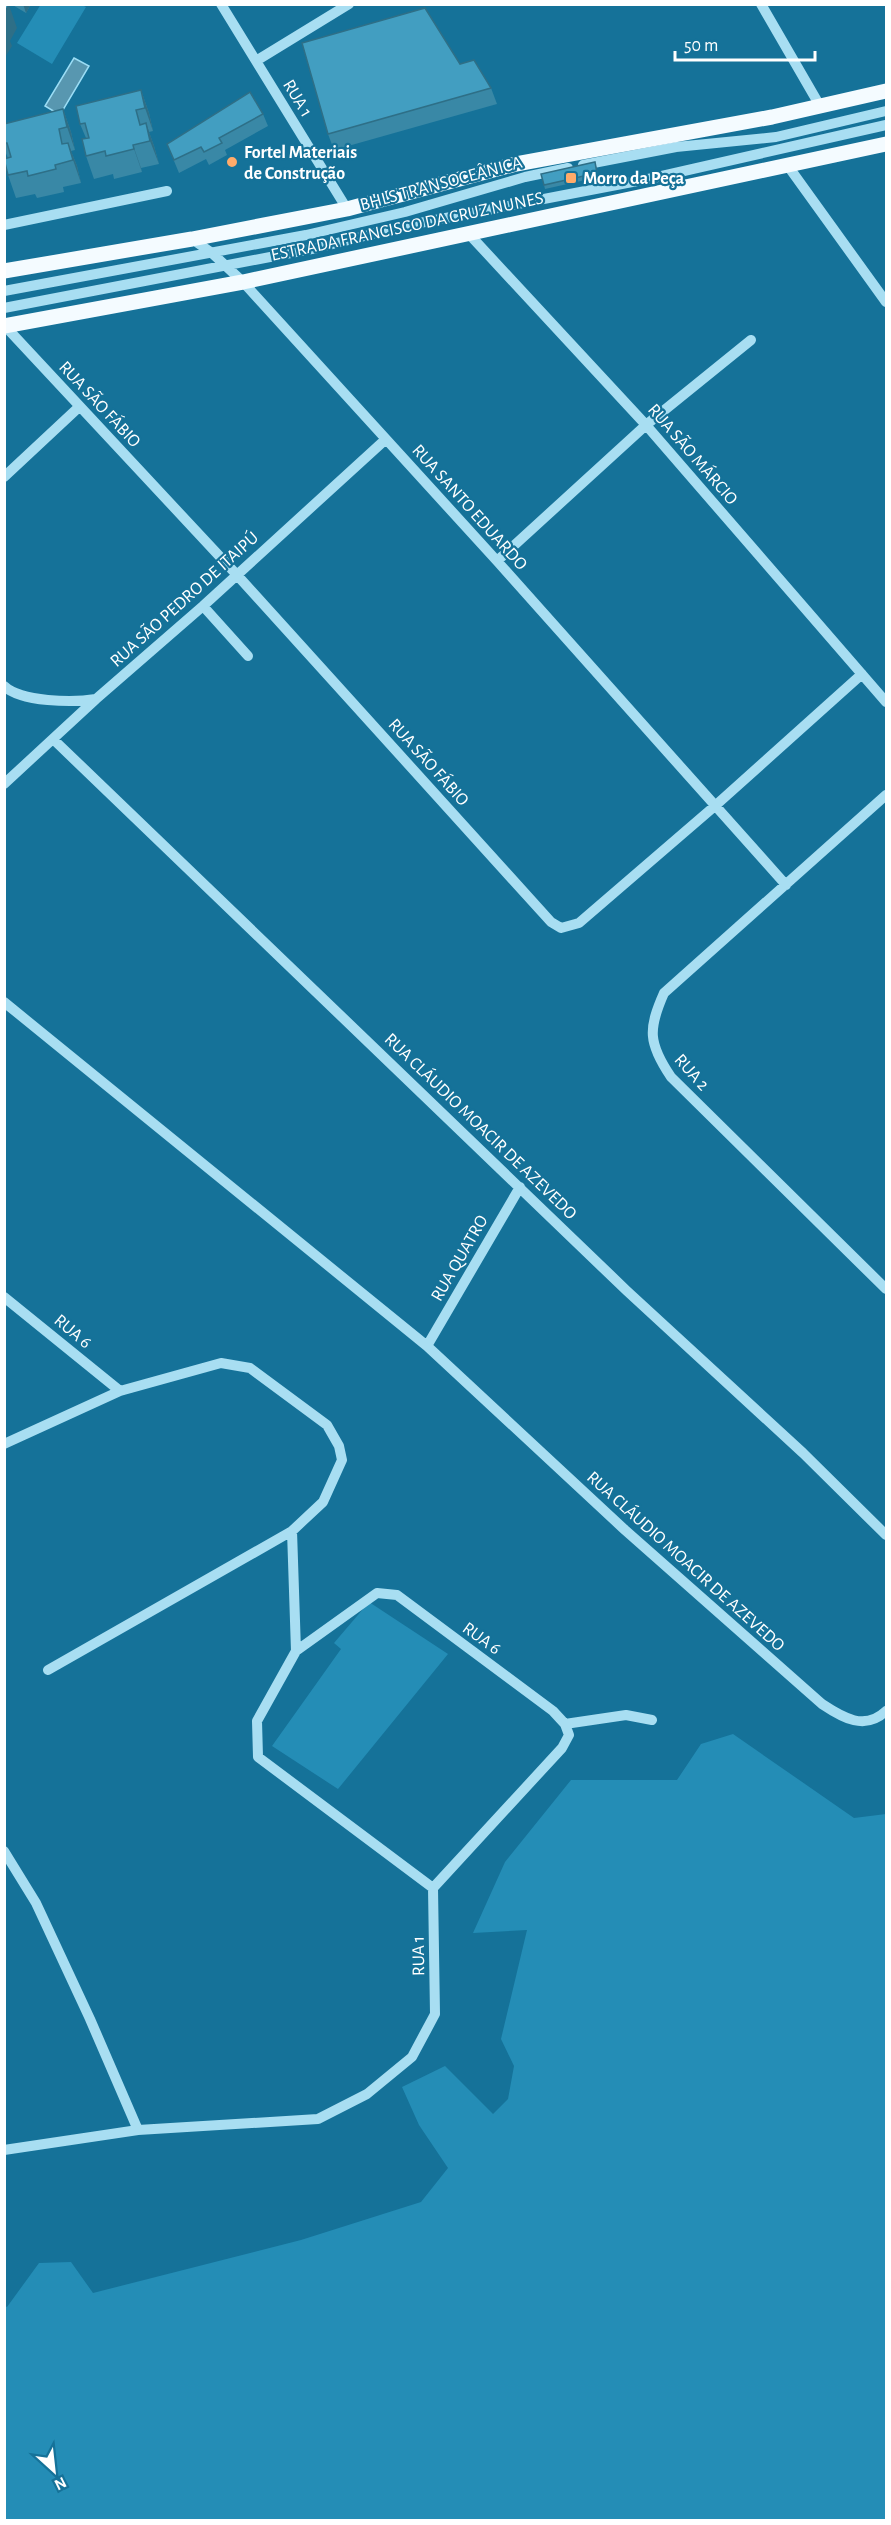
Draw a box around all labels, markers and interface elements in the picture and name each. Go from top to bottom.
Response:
scale bar [675,24,814,62]
text: 50 m [684,37,718,55]
street label: RUA 1 [279,77,315,120]
place label: Fortel Materiais de Construção [244,144,357,183]
street label: BHLS TRANSOCEÂNICA [357,151,525,214]
marker: Fortel Materiais de Construção [225,155,239,169]
place label: Morro da Peça [583,170,684,188]
marker: Morro da Peça [564,171,578,185]
street label: ESTRADA FRANCISCO DA CRUZ NUNES [269,189,545,265]
street label: RUA SÃO FÁBIO [55,356,146,451]
street label: RUA SÃO MÁRCIO [644,399,743,508]
street label: RUA SANTO EDUARDO [408,441,530,574]
street label: RUA SÃO PEDRO DE ITAIPÚ [105,526,262,671]
street label: RUA SÃO FÁBIO [385,714,474,810]
street label: RUA CLÁUDIO MOACIR DE AZEVEDO [381,1028,582,1223]
street label: RUA 2 [670,1051,712,1094]
street label: RUA QUATRO [428,1212,492,1305]
street label: RUA 6 [50,1311,94,1352]
street label: RUA CLÁUDIO MOACIR DE AZEVEDO [583,1466,790,1655]
street label: RUA 6 [459,1619,504,1659]
street label: RUA 1 [410,1936,428,1976]
north arrow [24,2441,84,2501]
text: N [52,2474,69,2493]

